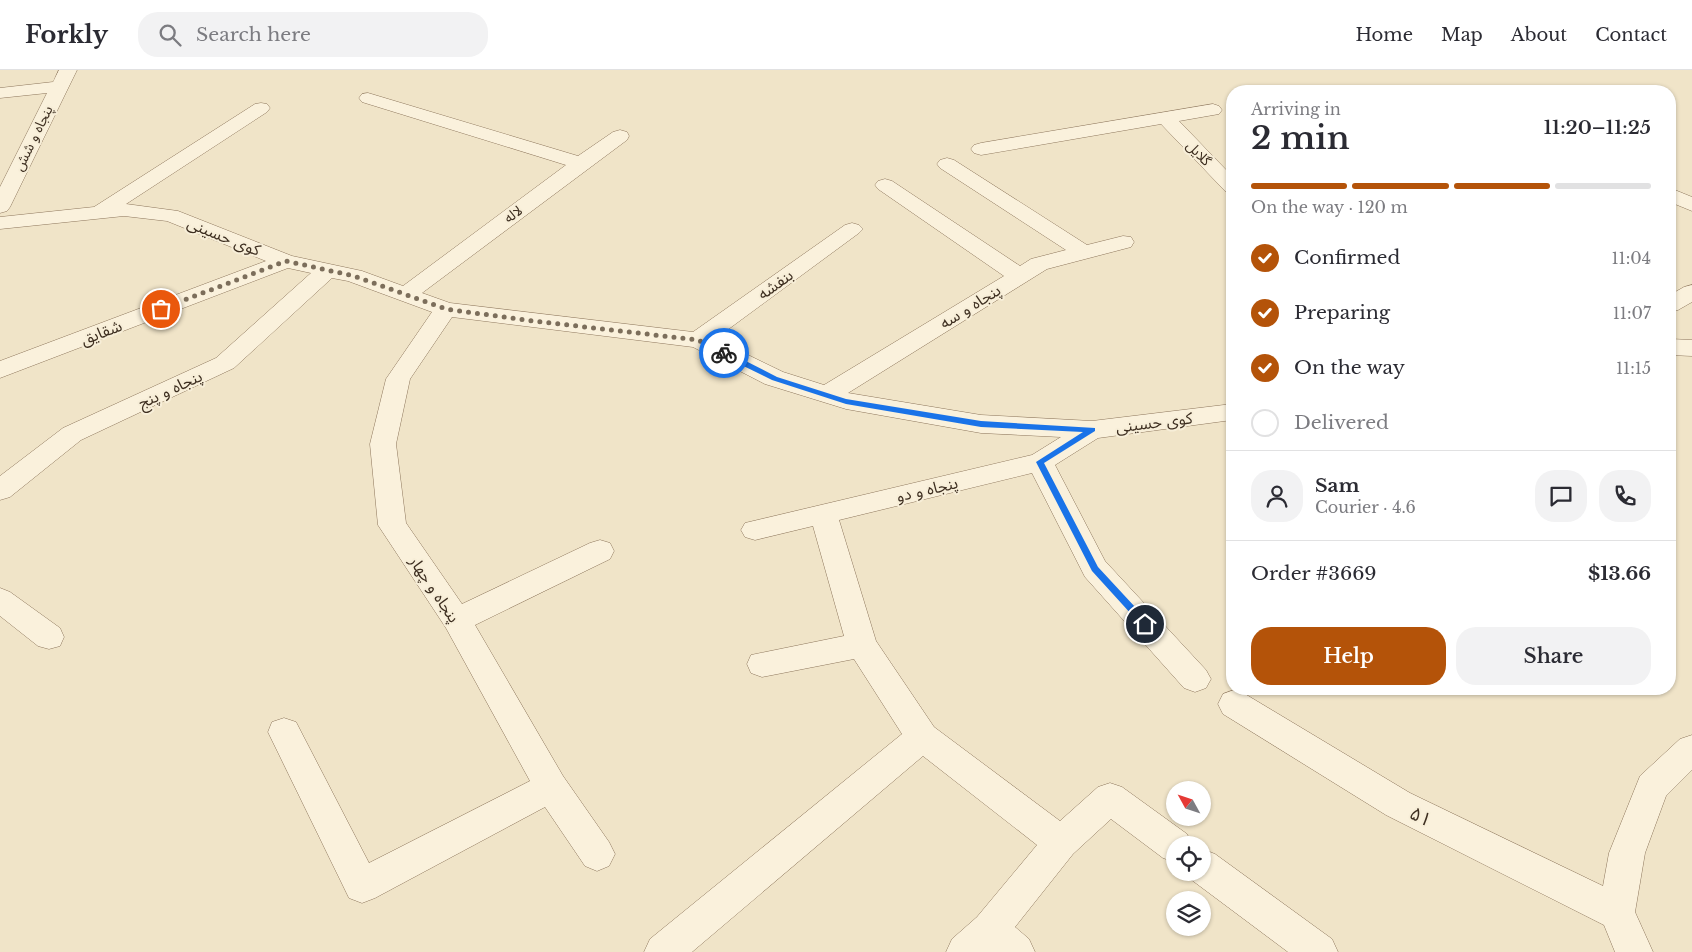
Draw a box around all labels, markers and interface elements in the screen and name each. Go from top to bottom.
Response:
search box [138,12,488,57]
text: Forkly [25,20,108,49]
icon: search [156,21,184,49]
text: Search here [196,23,311,46]
text: Home [1355,24,1413,46]
text: Map [1441,24,1483,46]
text: About [1511,24,1567,46]
text: Contact [1595,24,1667,46]
text: Arriving in [1251,99,1341,119]
street label: پنجاه و شش [9,102,58,174]
text: 11:20–11:25 [1543,116,1651,139]
text: 2 min [1251,118,1350,158]
street label: گلایل [1183,136,1216,170]
text: On the way · 120 m [1251,197,1408,217]
street label: لاله [500,201,526,227]
street label: کوی حسینی [184,212,264,260]
icon: check [1251,244,1279,272]
text: Confirmed [1294,246,1400,269]
text: 11:04 [1611,248,1651,268]
street label: بنفشه [753,264,797,304]
street label: پنجاه و سه [936,279,1005,334]
pin [140,288,182,330]
icon: bag [147,295,175,323]
icon: check [1251,299,1279,327]
text: Preparing [1294,301,1390,324]
text: 11:07 [1613,303,1651,323]
street label: شقایق [77,315,125,350]
courier [699,328,749,378]
icon: bike [710,339,738,367]
icon: check [1251,354,1279,382]
text: On the way [1294,356,1405,379]
text: 11:15 [1616,358,1651,378]
street label: پنجاه و پنج [135,365,207,415]
street label: کوی حسینی [1114,407,1194,437]
text: Delivered [1294,411,1389,434]
button: person [1251,470,1303,522]
button: chat [1535,470,1587,522]
button: phone [1599,470,1651,522]
street label: پنجاه و دو [894,472,960,507]
text: Sam [1315,474,1360,497]
text: Courier · 4.6 [1315,497,1416,517]
street label: پنجاه و چهار [404,551,465,627]
text: Order #3669 [1251,562,1377,585]
text: $13.66 [1588,562,1651,585]
pin [1124,603,1166,645]
icon: home [1131,610,1159,638]
button: Help [1251,627,1446,685]
button: Share [1456,627,1651,685]
north arrow [1166,781,1211,826]
map controls [1166,781,1211,936]
street label: ۵۱ [1406,801,1436,832]
button: locate [1166,836,1211,881]
button: layers [1166,891,1211,936]

